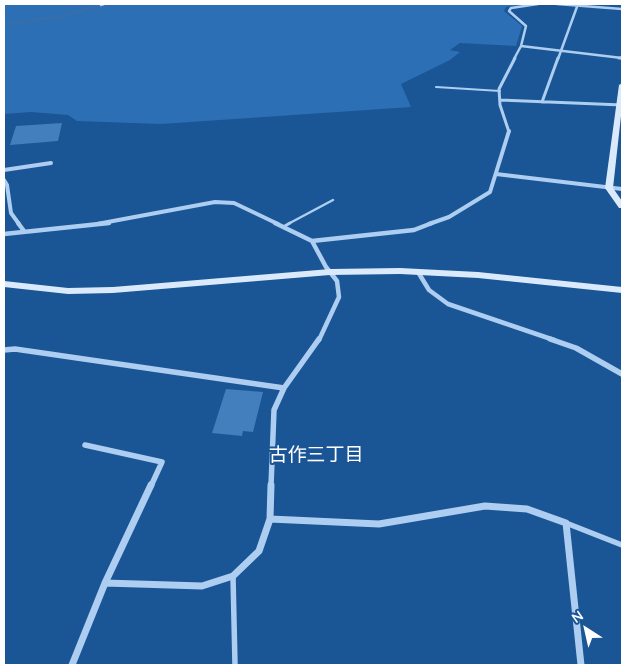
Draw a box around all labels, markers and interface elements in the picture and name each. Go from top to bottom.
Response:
district label: 古作三丁目 [269,444,363,466]
north arrow [561,604,611,654]
text: N [568,606,587,627]

